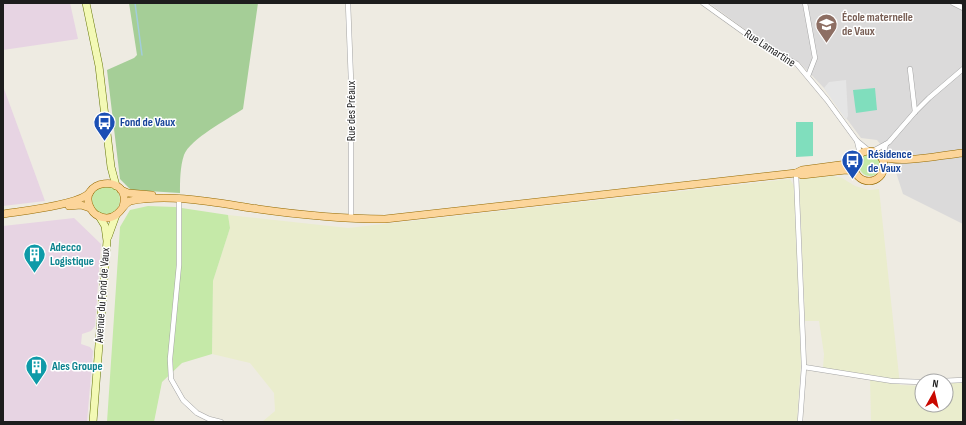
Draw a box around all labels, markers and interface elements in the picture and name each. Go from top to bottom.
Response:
place label: École maternelle de Vaux [842,10,913,39]
school or university icon: École maternelle de Vaux [814,11,840,44]
street label: Rue Lamartine [741,26,798,71]
street label: Rue des Préaux [344,80,359,141]
bus stop icon: Fond de Vaux [92,109,118,142]
place label: Fond de Vaux [120,115,175,130]
place label: Résidence de Vaux [868,147,912,176]
bus stop icon: Résidence de Vaux [839,148,865,181]
place label: Adecco Logistique [49,240,94,269]
building icon: Adecco Logistique [21,241,47,274]
street label: Avenue du Fond de Vaux [92,246,113,344]
building icon: Ales Groupe [23,353,49,386]
place label: Ales Groupe [51,359,103,374]
north arrow [914,373,954,413]
text: N [932,377,939,390]

